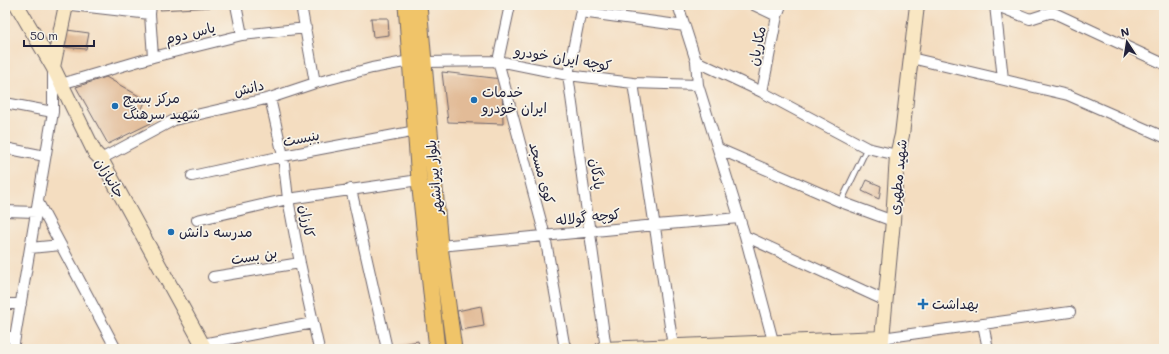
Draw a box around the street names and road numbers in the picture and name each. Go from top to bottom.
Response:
street label: یاس دوم [163,17,217,50]
street label: مکاریان [743,24,770,68]
street label: کوچه ایران خودرو [512,40,613,76]
street label: دانش [232,75,266,100]
street label: بنبست [281,125,321,150]
street label: شهید مطهری [884,138,911,216]
street label: بلوار پیرانشهر [421,139,447,216]
street label: کوی مسجد [525,140,560,206]
street label: جانبازان [91,154,130,201]
street label: پادگان [585,157,609,191]
street label: کارزان [295,203,320,239]
street label: کوچه گولاله [555,204,621,230]
street label: بن بست [229,242,278,269]

